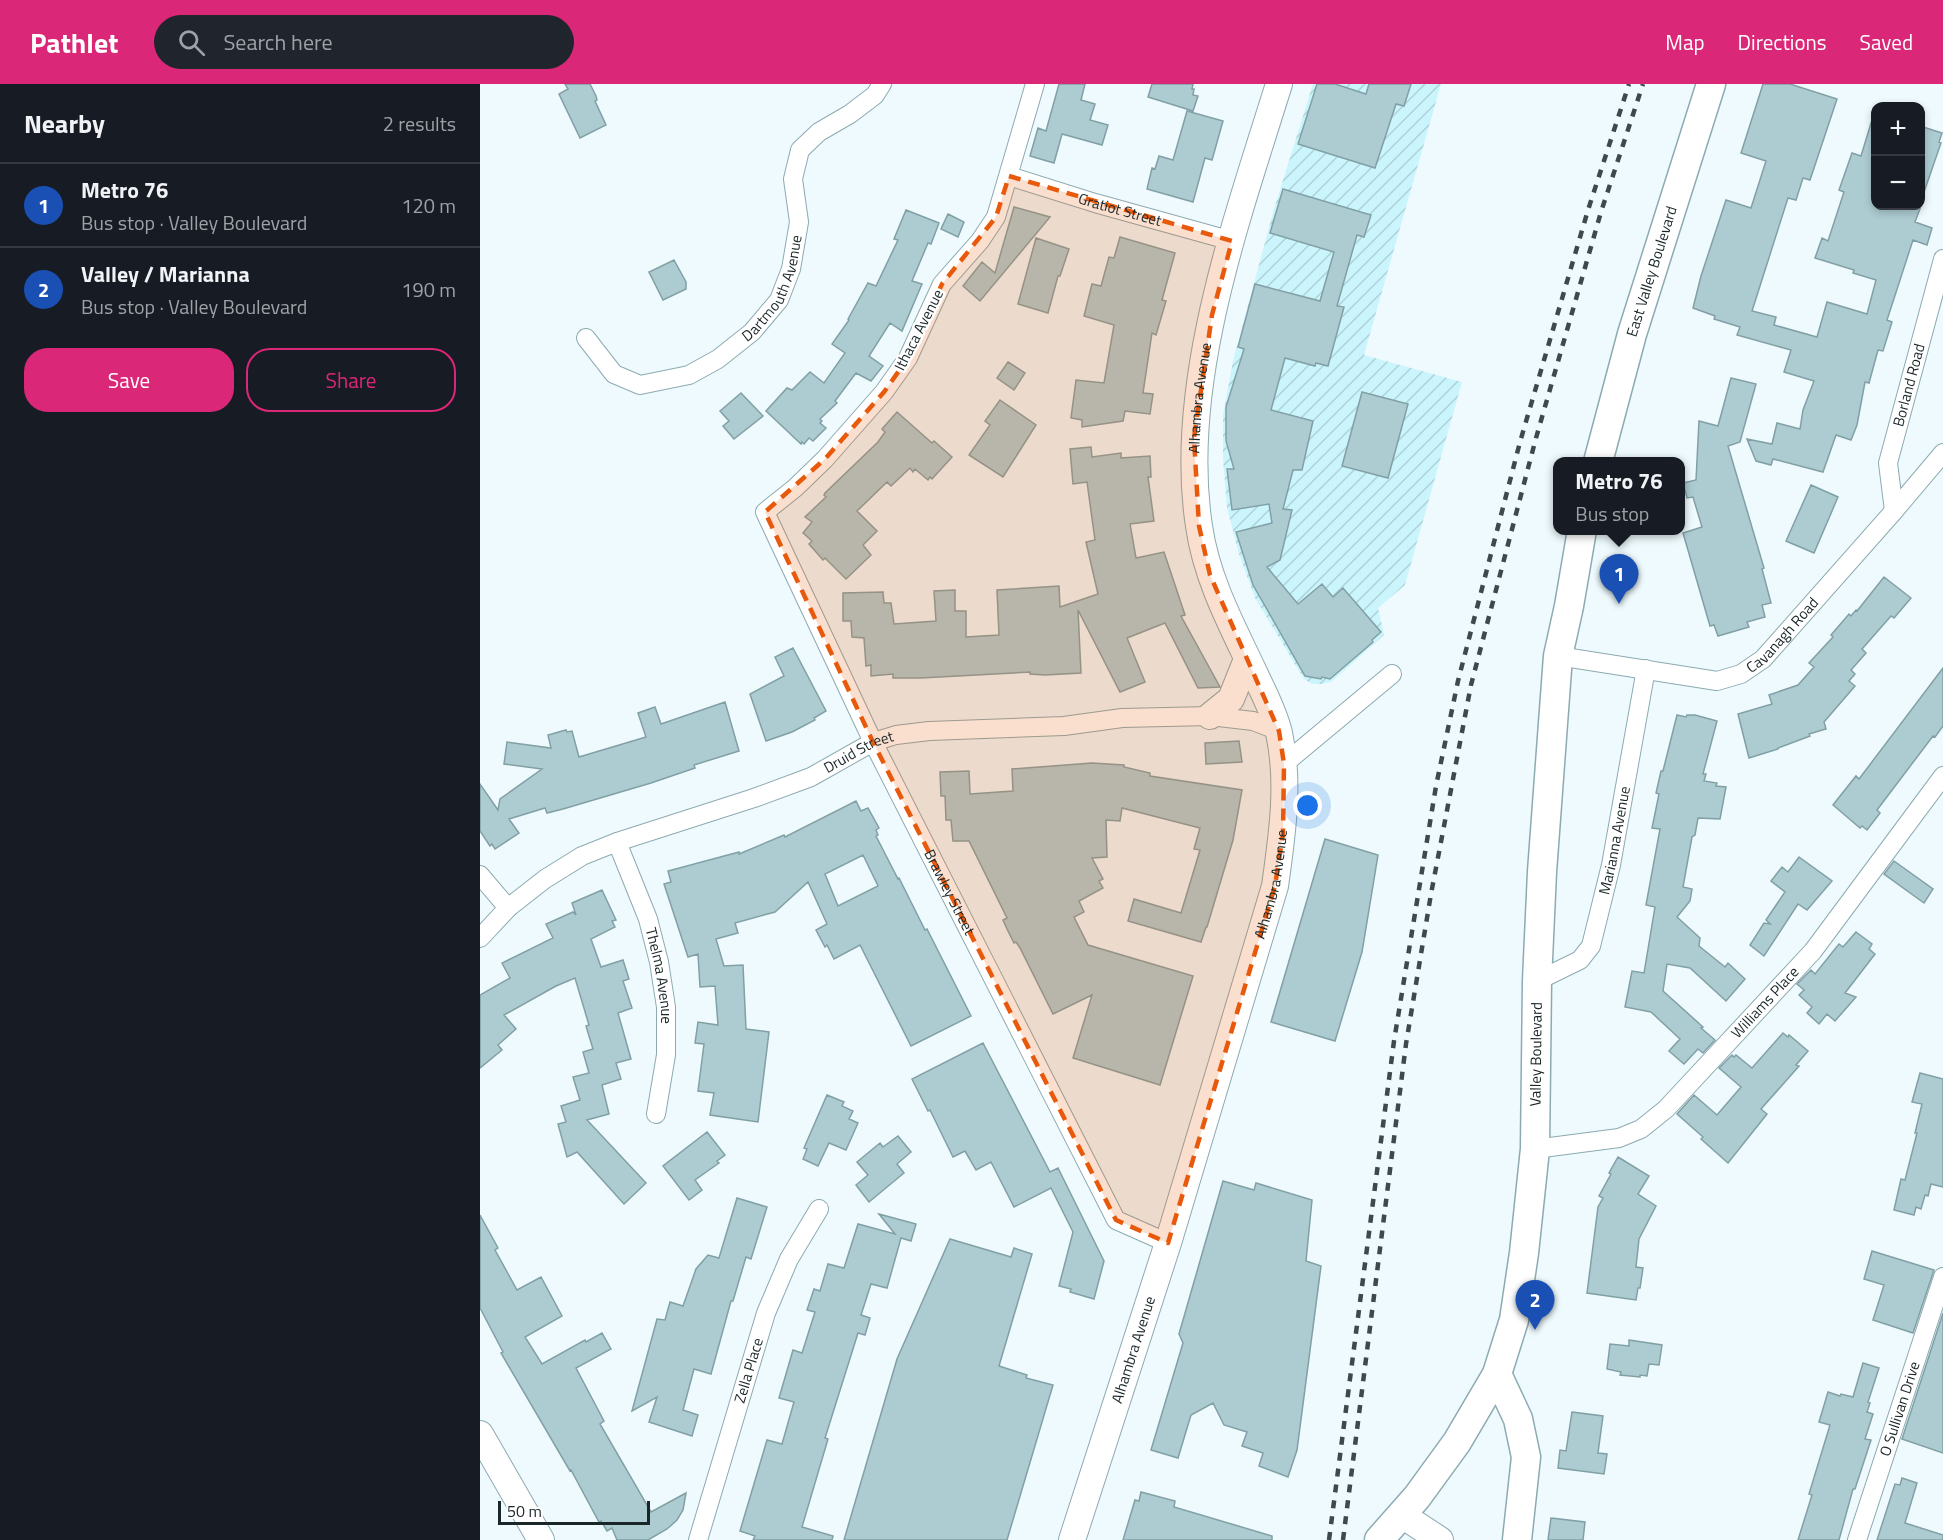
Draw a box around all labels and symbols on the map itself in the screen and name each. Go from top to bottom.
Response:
street label: Gratiot Street [1076,186,1165,232]
street label: East Valley Boulevard [1620,203,1683,340]
street label: Dartmouth Avenue [737,233,808,347]
street label: Ithaca Avenue [888,285,949,375]
street label: Alhambra Avenue [1182,341,1217,454]
street label: Borland Road [1886,341,1931,429]
pin: 1 [1600,554,1638,604]
street label: Cavanagh Road [1741,592,1824,678]
street label: Druid Street [819,724,897,779]
street label: Marianna Avenue [1592,784,1636,897]
your location [1293,791,1322,820]
street label: Alhambra Avenue [1248,828,1293,941]
street label: Brawley Street [918,845,982,940]
street label: Thelma Avenue [640,925,678,1024]
street label: Williams Place [1725,961,1804,1043]
street label: Valley Boulevard [1524,1002,1548,1107]
pin: 2 [1516,1280,1554,1330]
street label: Alhambra Avenue [1105,1293,1161,1406]
street label: Zella Place [728,1335,769,1406]
street label: O Sullivan Drive [1873,1358,1926,1459]
scale bar [498,1498,650,1526]

